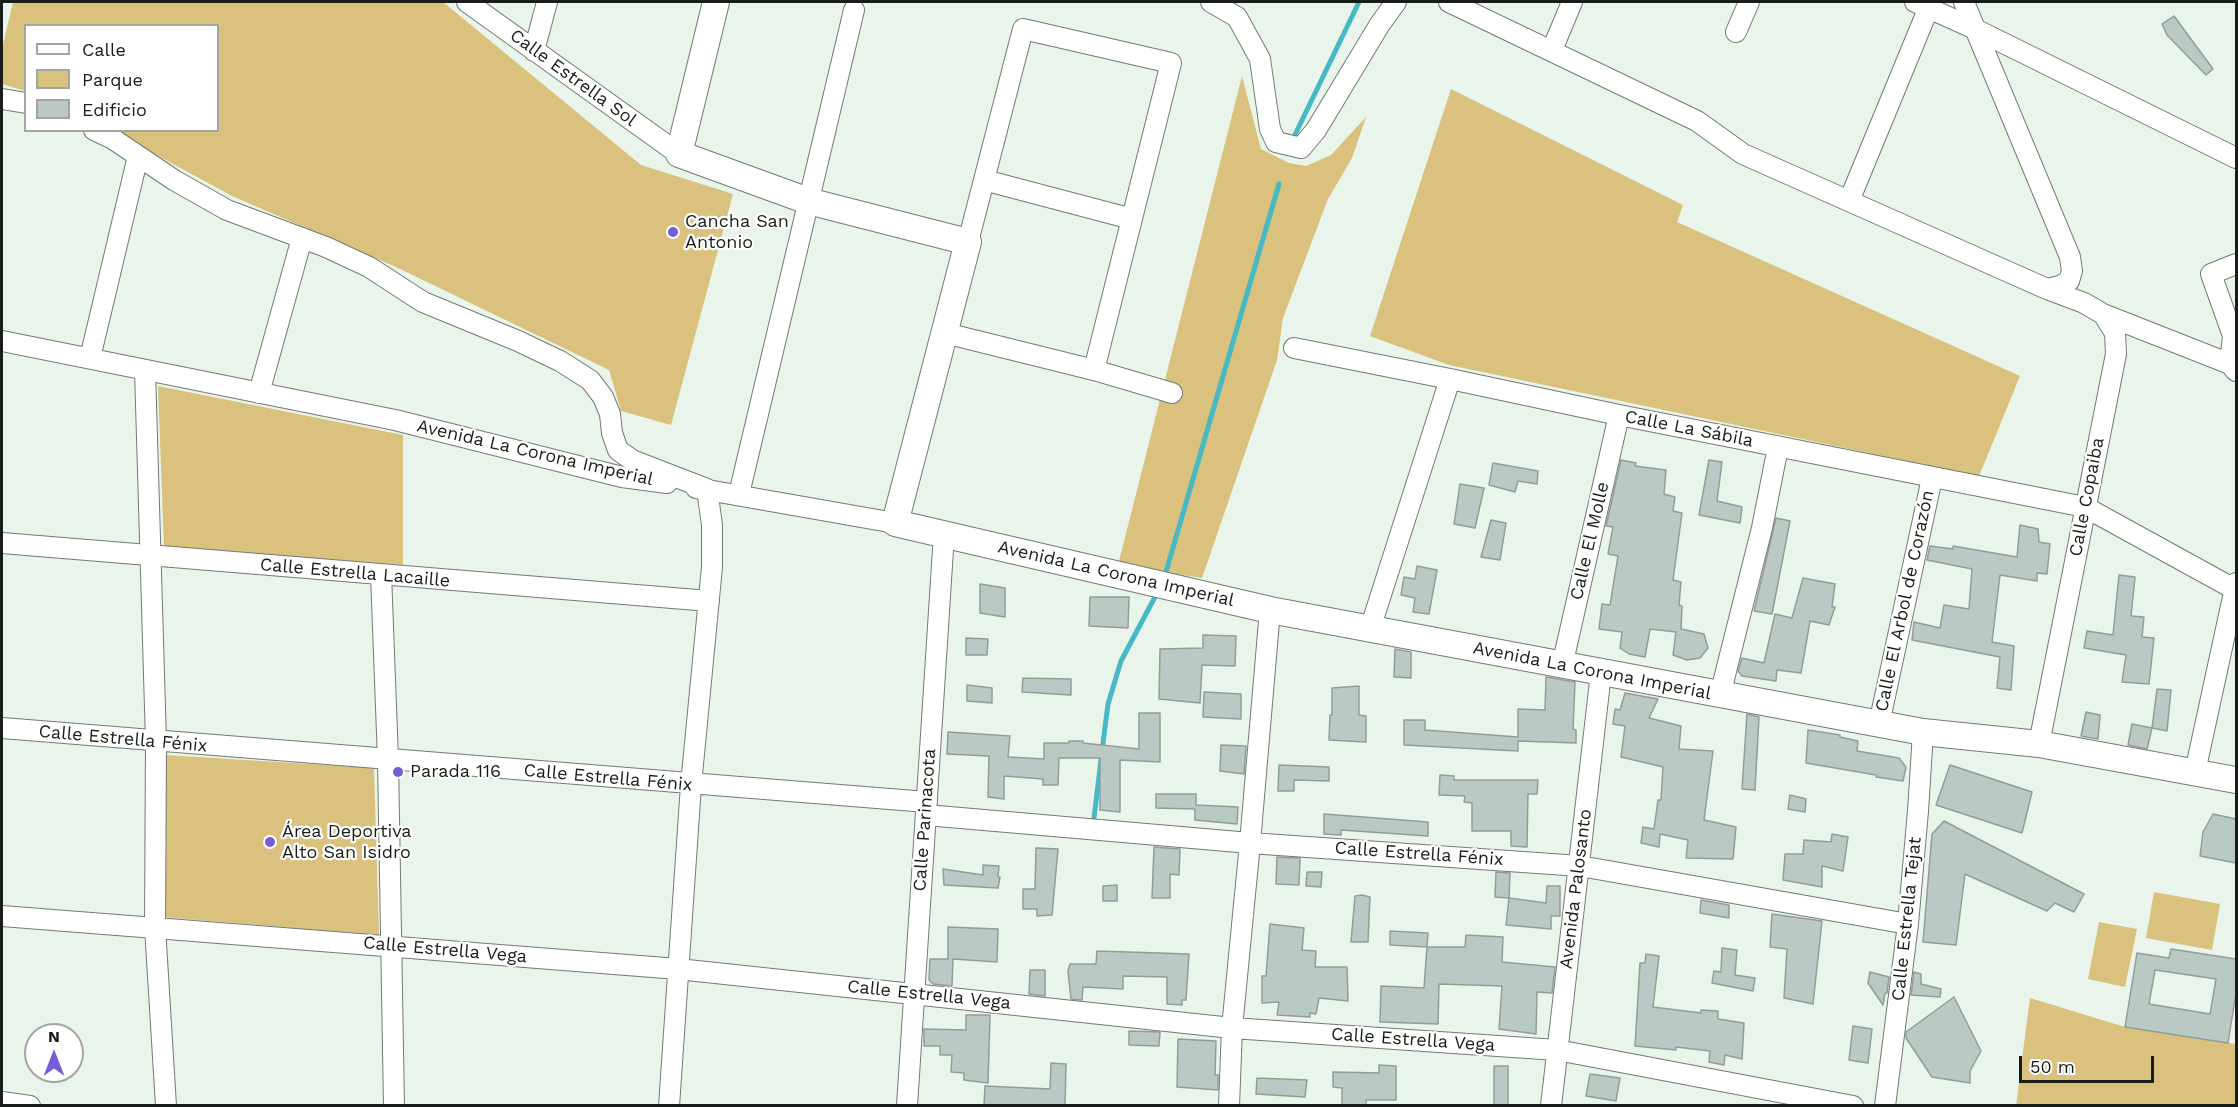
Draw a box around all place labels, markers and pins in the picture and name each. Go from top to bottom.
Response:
place label: Cancha San Antonio [685,211,789,254]
marker: Cancha San Antonio [666,225,680,239]
place label: Parada 116 [410,761,501,783]
marker: Parada 116 [391,765,405,779]
place label: Área Deportiva Alto San Isidro [282,821,412,864]
marker: Área Deportiva Alto San Isidro [263,835,277,849]

